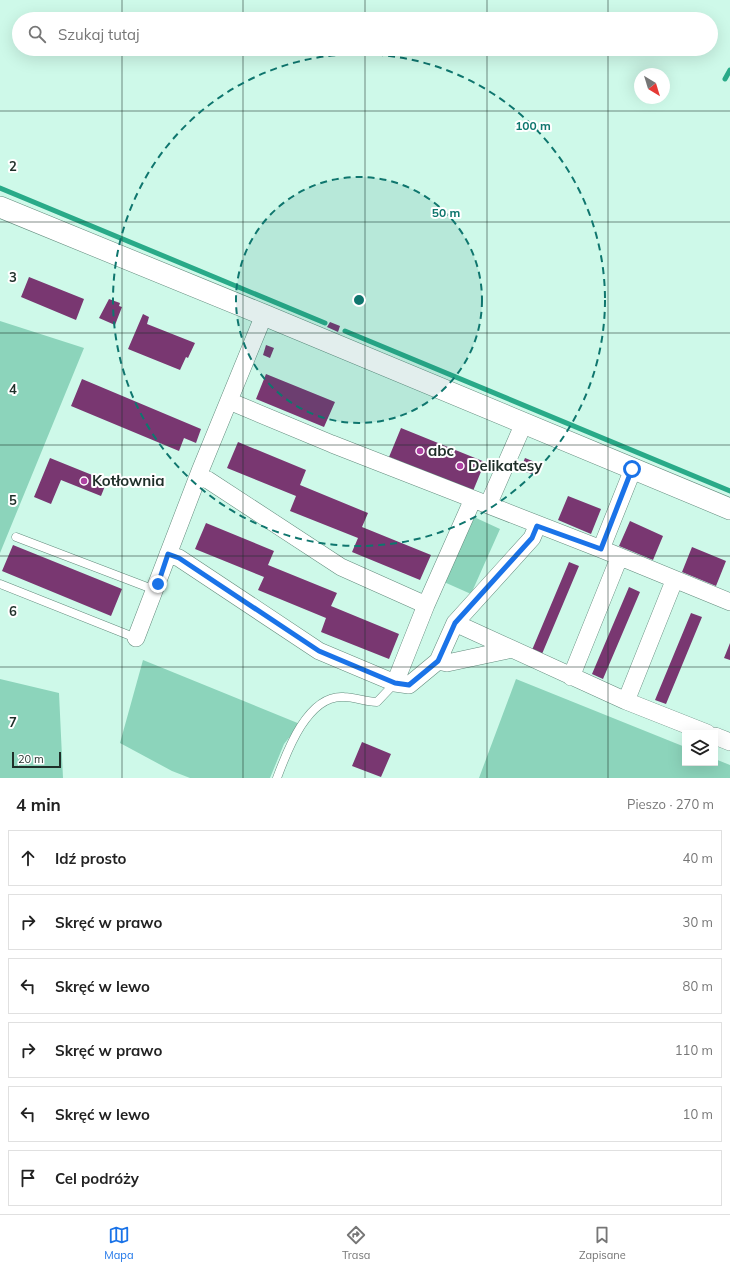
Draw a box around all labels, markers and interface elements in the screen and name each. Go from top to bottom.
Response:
search box [12,12,718,56]
icon: search [26,23,48,45]
text: Szukaj tutaj [58,25,140,44]
north arrow [634,68,670,104]
text: 100 m [515,118,551,133]
text: 2 [9,158,17,174]
text: 50 m [432,205,460,220]
text: 3 [9,269,17,285]
centre of rings [352,293,366,307]
text: 4 [9,381,17,397]
place label: abc [428,441,455,460]
marker: abc [415,446,425,456]
place label: Delikatesy [468,456,543,475]
route start [623,460,641,478]
marker: Delikatesy [455,461,465,471]
place label: Kotłownia [92,471,164,490]
marker: Kotłownia [79,476,89,486]
text: 5 [9,492,17,508]
route end [149,575,167,593]
text: 6 [9,603,17,619]
text: 7 [9,714,17,730]
map controls [682,730,718,766]
button: layers [682,730,718,766]
scale bar [12,750,61,769]
text: 20 m [18,752,44,766]
text: 4 min [16,794,61,815]
text: Pieszo · 270 m [627,796,714,812]
icon: ahead [17,847,39,869]
text: Idź prosto [55,849,126,868]
text: 40 m [683,850,713,866]
icon: right [17,911,39,933]
text: Skręć w prawo [55,913,162,932]
text: 30 m [683,914,713,930]
icon: left [17,975,39,997]
text: Skręć w lewo [55,977,150,996]
text: 80 m [683,978,713,994]
icon: right [17,1039,39,1061]
text: Skręć w prawo [55,1041,162,1060]
text: 110 m [675,1042,713,1058]
icon: left [17,1103,39,1125]
text: Skręć w lewo [55,1105,150,1124]
text: 10 m [683,1106,713,1122]
icon: arrive [17,1167,39,1189]
text: Cel podróży [55,1169,139,1188]
tab: Mapa [104,1224,134,1262]
tab: Trasa [342,1224,370,1262]
tab: Zapisane [579,1224,626,1262]

